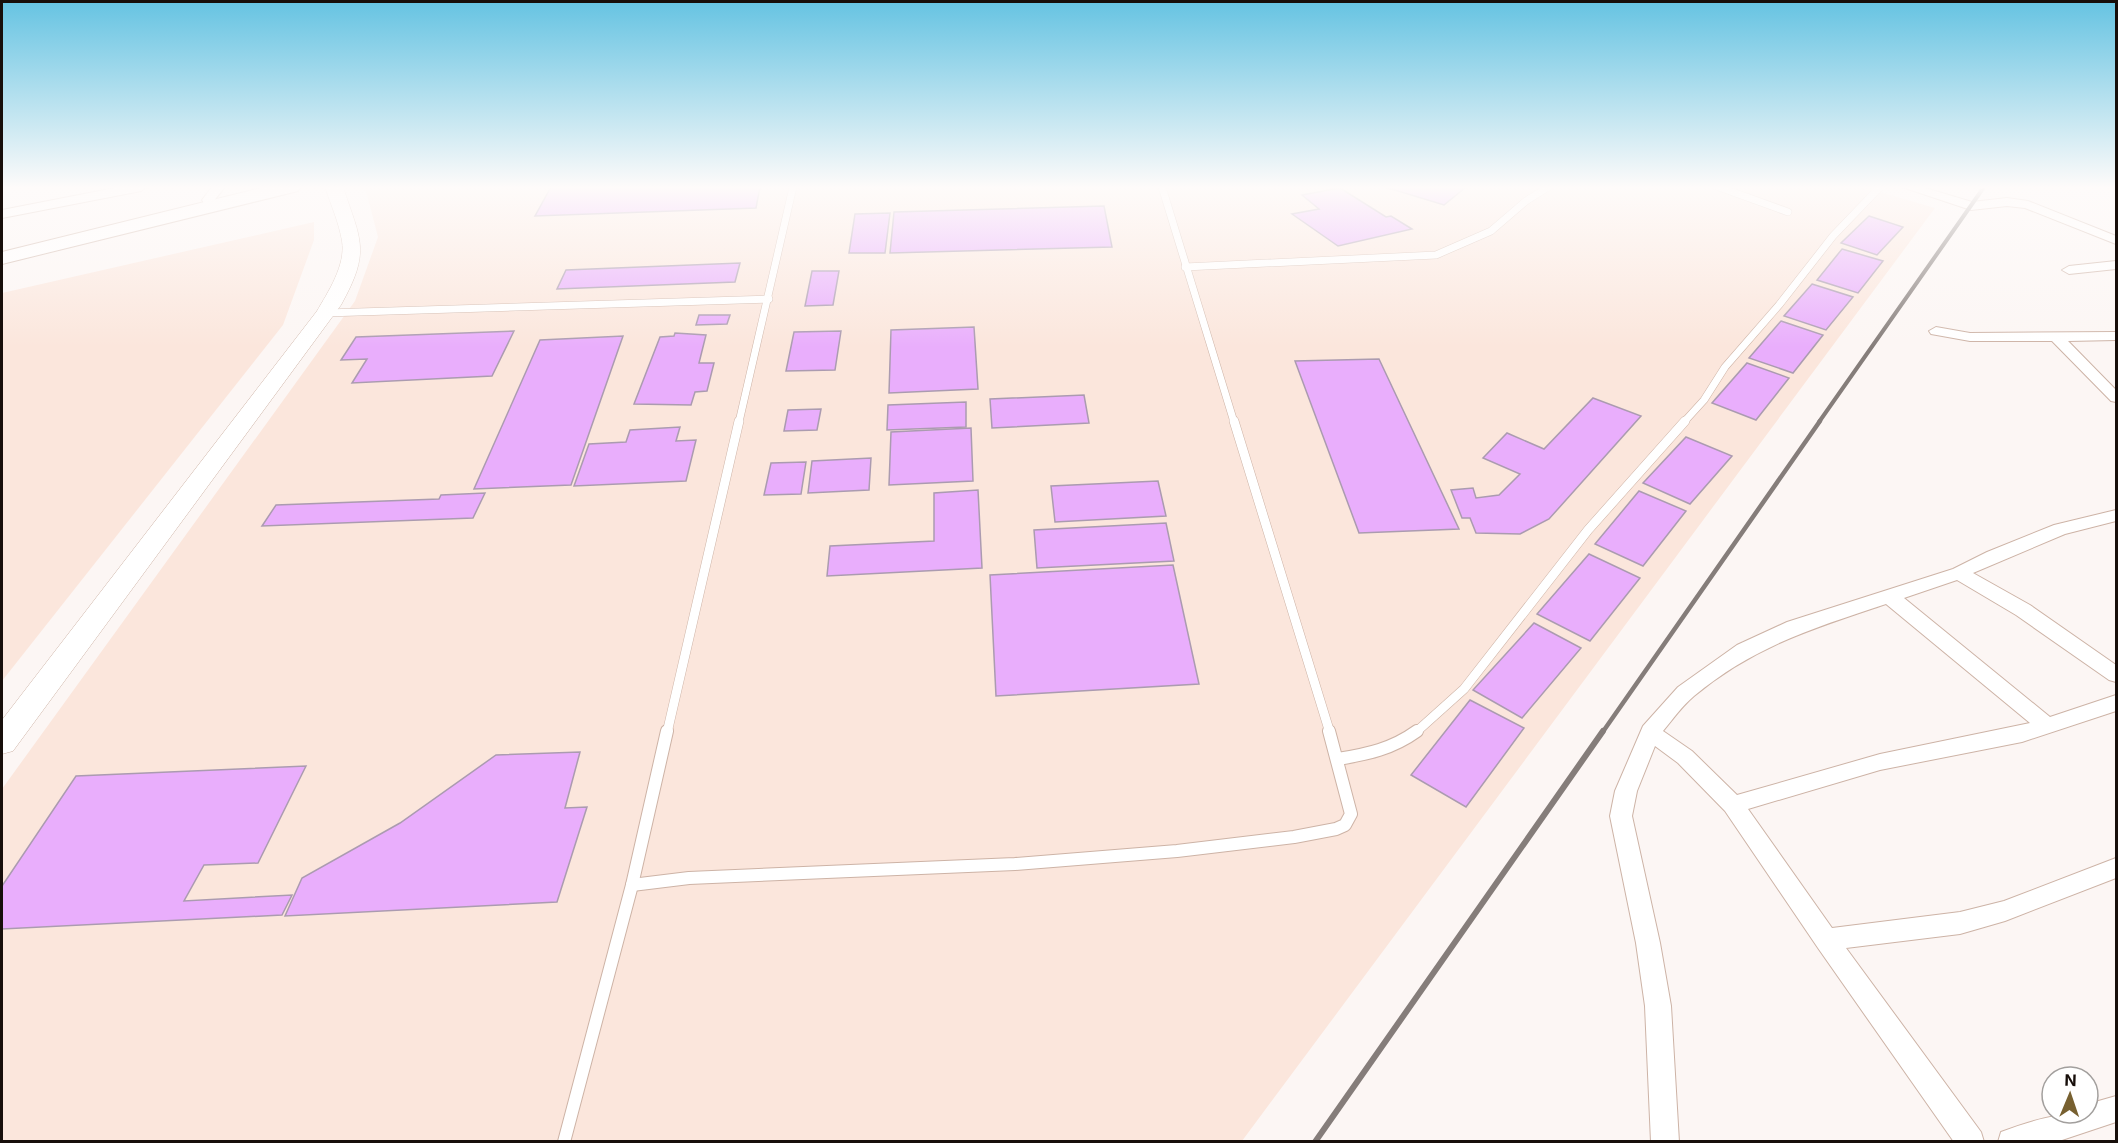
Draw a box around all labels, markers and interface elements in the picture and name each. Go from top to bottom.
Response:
north arrow [2040,1065,2100,1125]
text: N [2064,1070,2077,1090]

